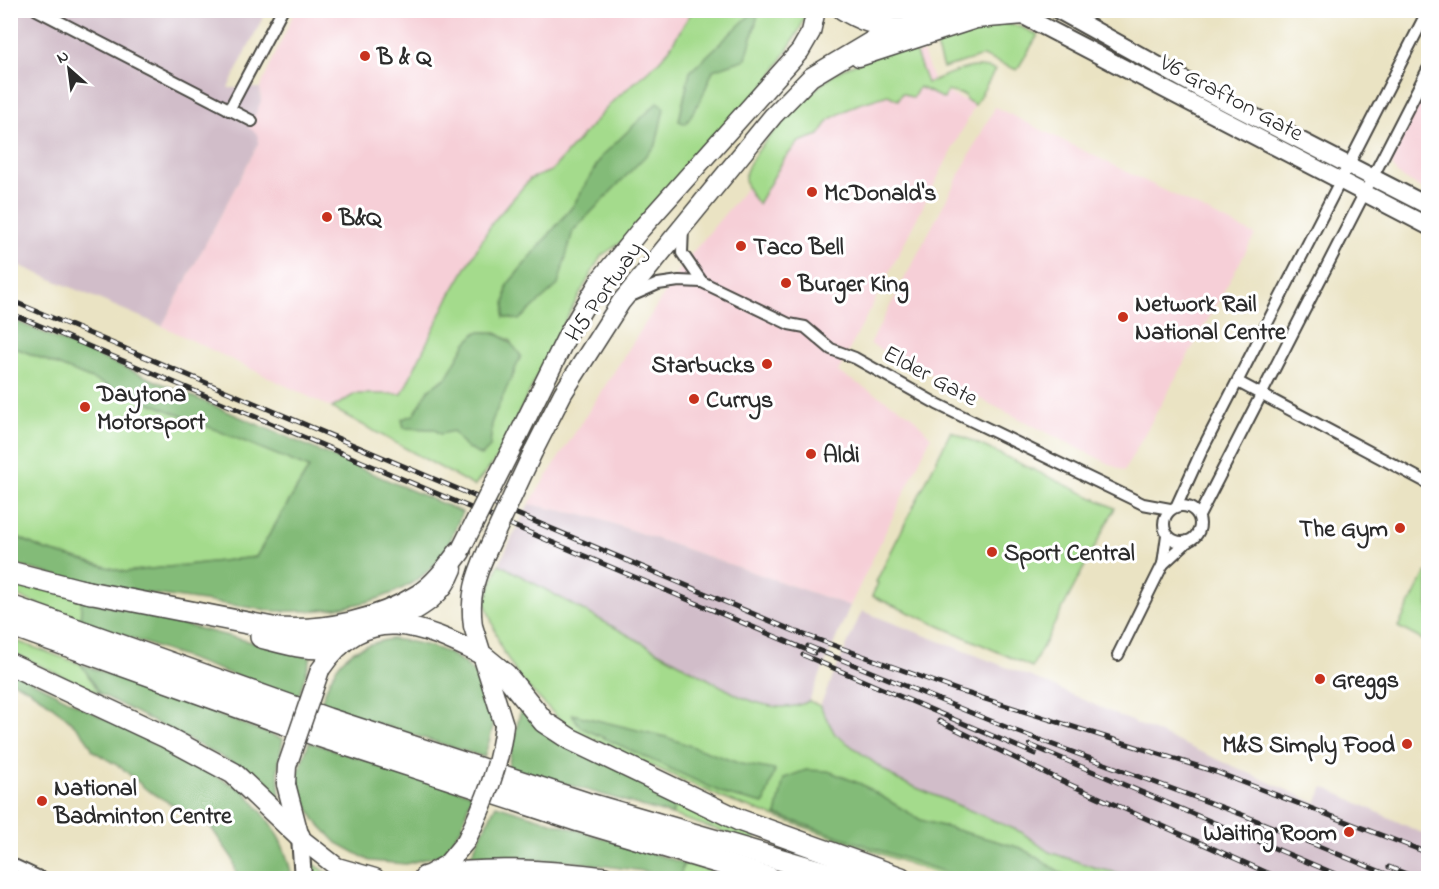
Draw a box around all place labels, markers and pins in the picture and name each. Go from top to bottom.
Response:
place label: B & Q [376,41,433,76]
marker: B & Q [358,49,372,63]
place label: McDonald's [824,177,936,212]
marker: McDonald's [805,185,819,199]
place label: B&Q [338,202,383,237]
marker: B&Q [320,210,334,224]
place label: Taco Bell [753,231,844,266]
marker: Taco Bell [734,239,748,253]
place label: Burger King [797,268,909,304]
marker: Burger King [779,276,793,290]
place label: Network Rail National Centre [1135,288,1287,351]
marker: Network Rail National Centre [1116,310,1130,324]
place label: Starbucks [651,349,755,384]
marker: Starbucks [760,357,774,371]
place label: Daytona Motorsport [96,378,206,441]
place label: Currys [706,384,773,420]
marker: Currys [687,392,701,406]
marker: Daytona Motorsport [78,400,92,414]
place label: Aldi [823,439,860,474]
marker: Aldi [804,447,818,461]
place label: The Gym [1299,513,1388,549]
marker: The Gym [1393,521,1407,535]
place label: Sport Central [1004,537,1135,572]
marker: Sport Central [985,545,999,559]
place label: Greggs [1332,664,1399,700]
marker: Greggs [1313,672,1327,686]
place label: M&S Simply Food [1222,729,1396,765]
marker: M&S Simply Food [1400,737,1414,751]
place label: National Badminton Centre [53,772,233,835]
marker: National Badminton Centre [35,794,49,808]
place label: Waiting Room [1203,817,1337,853]
marker: Waiting Room [1342,825,1356,839]

